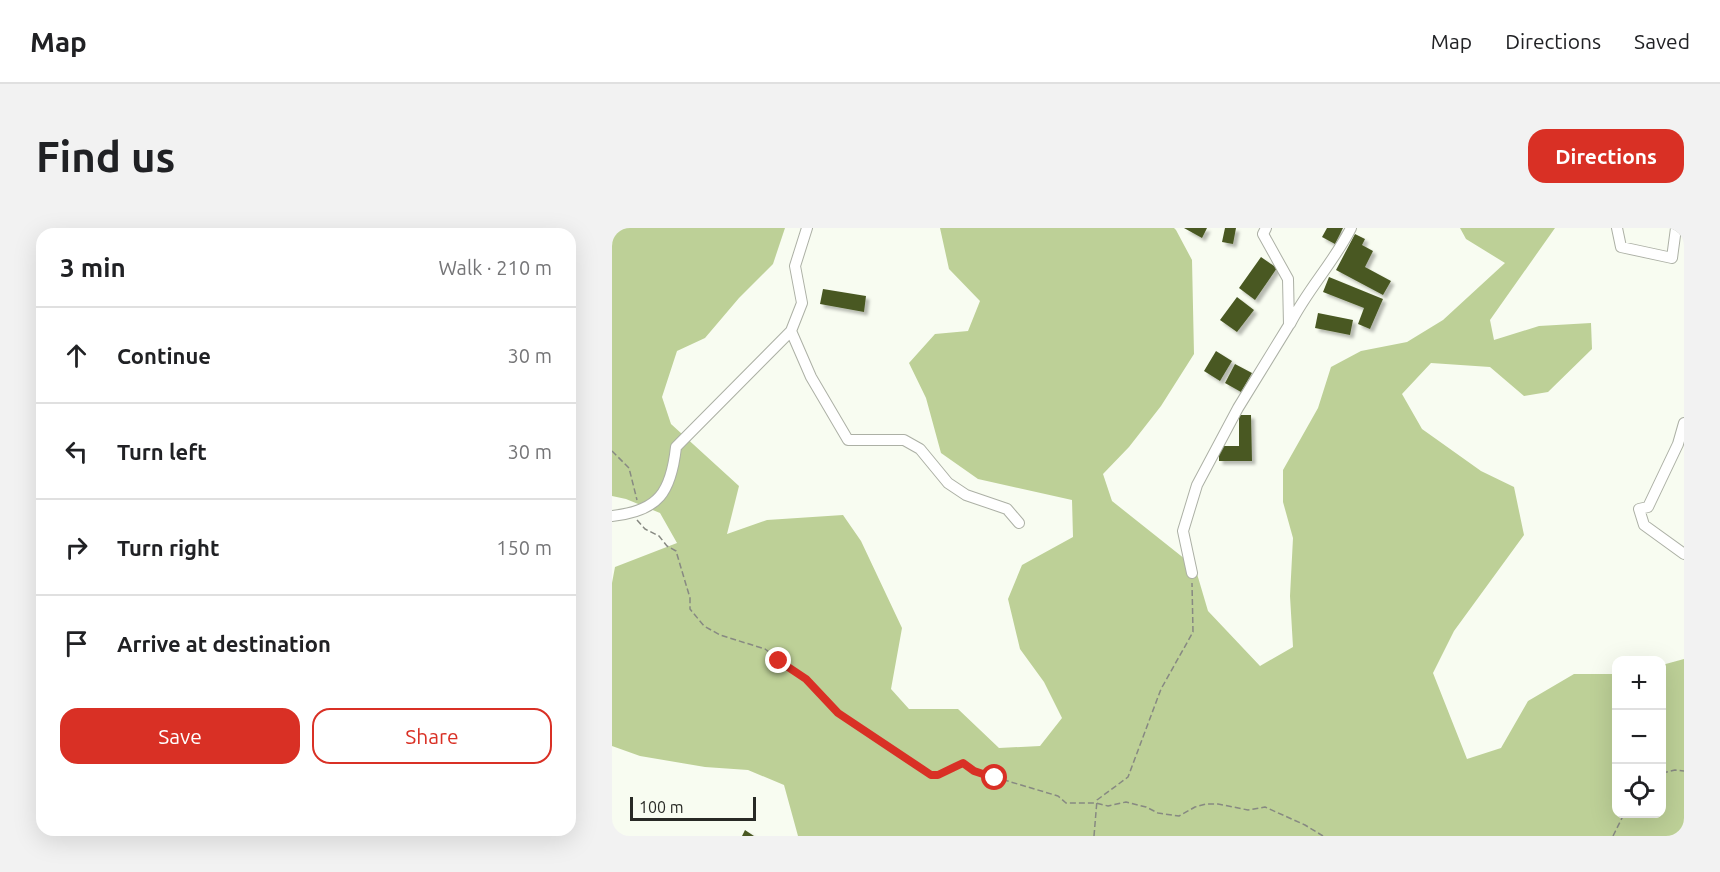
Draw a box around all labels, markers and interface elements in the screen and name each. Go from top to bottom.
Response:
text: Map [30,26,87,57]
text: Map [1431,29,1472,53]
text: Directions [1505,29,1601,53]
text: Saved [1634,29,1690,53]
button: Directions [1528,129,1684,183]
text: Find us [36,133,175,180]
text: 3 min [60,253,126,282]
text: Walk · 210 m [439,256,552,279]
icon: ahead [60,339,93,372]
text: Continue [117,343,211,368]
text: 30 m [508,344,552,367]
icon: left [60,435,93,468]
text: Turn left [117,439,207,464]
text: 30 m [508,440,552,463]
icon: right [60,531,93,564]
text: Turn right [117,535,219,560]
text: 150 m [496,536,552,559]
icon: arrive [60,627,93,660]
text: Arrive at destination [117,631,331,656]
route end [765,647,791,673]
map controls [1612,656,1666,818]
button: + [1612,656,1666,710]
button: Save [60,708,300,764]
button: Share [312,708,552,764]
button: − [1612,710,1666,764]
route start [981,764,1007,790]
button: locate [1612,764,1666,818]
scale bar [630,794,756,822]
text: 100 m [639,798,684,816]

